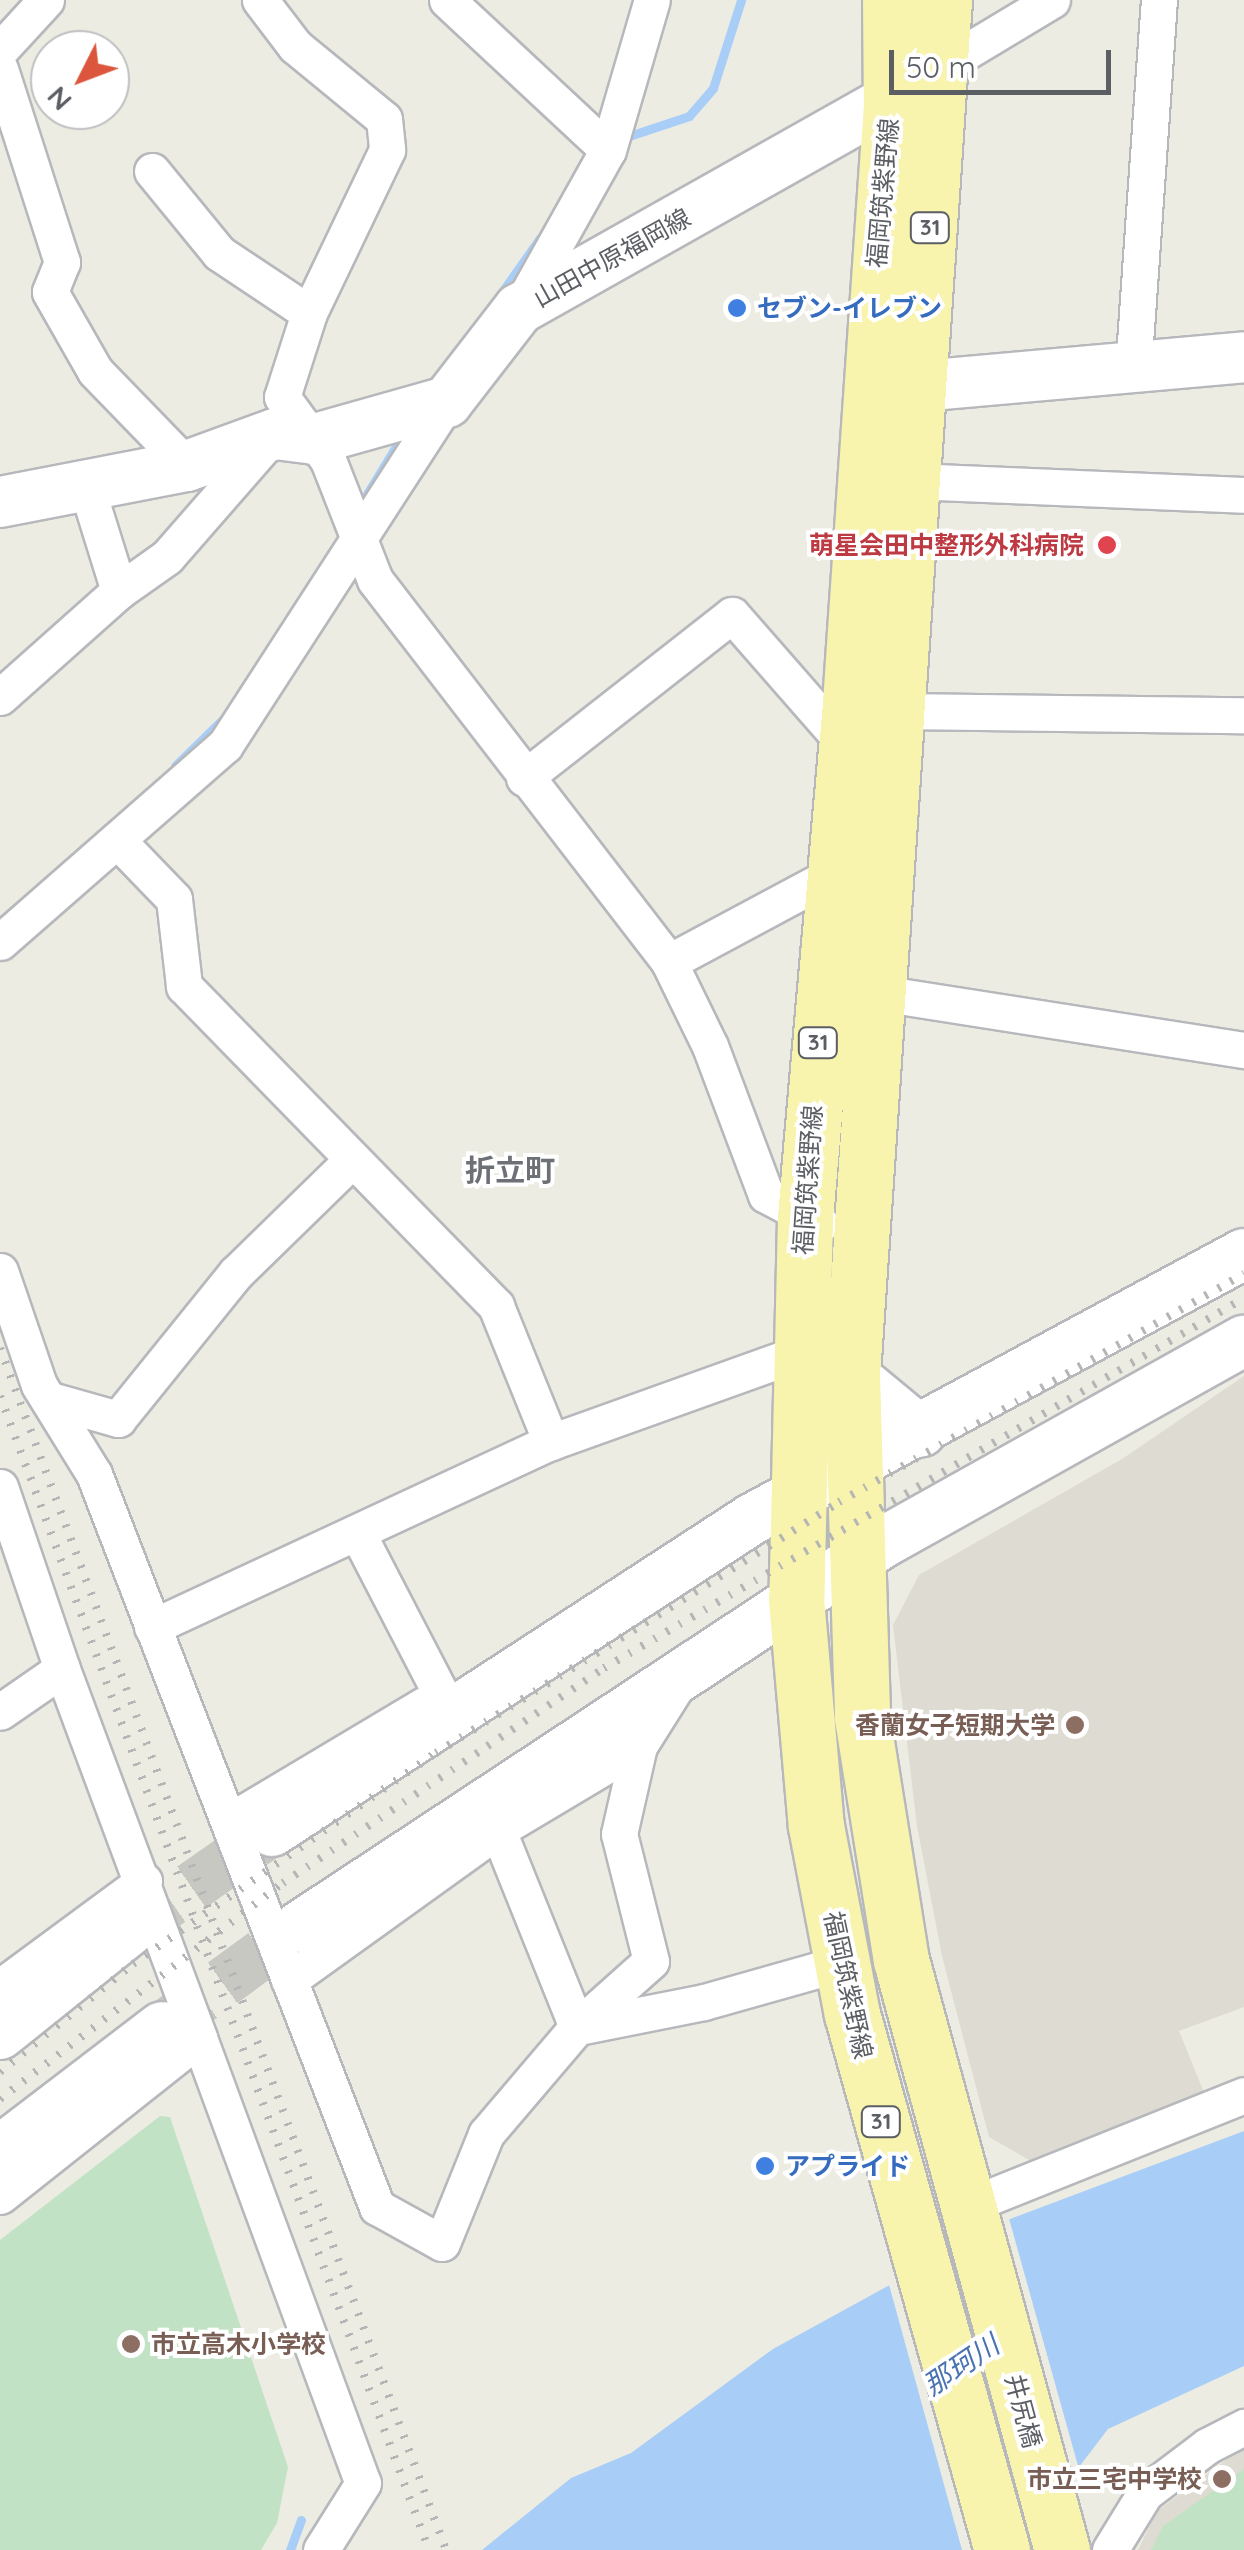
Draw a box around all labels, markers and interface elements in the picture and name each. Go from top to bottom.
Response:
north arrow [30,30,130,130]
scale bar [894,30,1116,92]
text: 50 m [906,48,976,86]
text: N [39,80,79,118]
street label: 福岡筑紫野線 [862,117,904,269]
street label: 山田中原福岡線 [528,202,696,314]
road number: 31 [908,211,952,245]
place label: セブン-イレブン [757,293,942,323]
marker: セブン-イレブン [726,297,748,319]
place label: 萌星会田中整形外科病院 [809,530,1084,560]
marker: 萌星会田中整形外科病院 [1094,532,1120,558]
road number: 31 [796,1026,840,1060]
street label: 福岡筑紫野線 [788,1104,828,1256]
district label: 折立町 [465,1152,555,1188]
place label: 香蘭女子短期大学 [855,1710,1055,1740]
marker: 香蘭女子短期大学 [1064,1714,1086,1736]
street label: 福岡筑紫野線 [818,1909,878,2061]
road number: 31 [858,2105,904,2139]
place label: アプライド [785,2151,910,2181]
marker: アプライド [754,2155,776,2177]
water label: 那珂川 [917,2328,1005,2402]
place label: 市立高木小学校 [151,2329,326,2359]
marker: 市立高木小学校 [120,2333,142,2355]
street label: 井尻橋 [999,2371,1047,2451]
place label: 市立三宅中学校 [1027,2464,1202,2494]
marker: 市立三宅中学校 [1211,2468,1233,2490]

